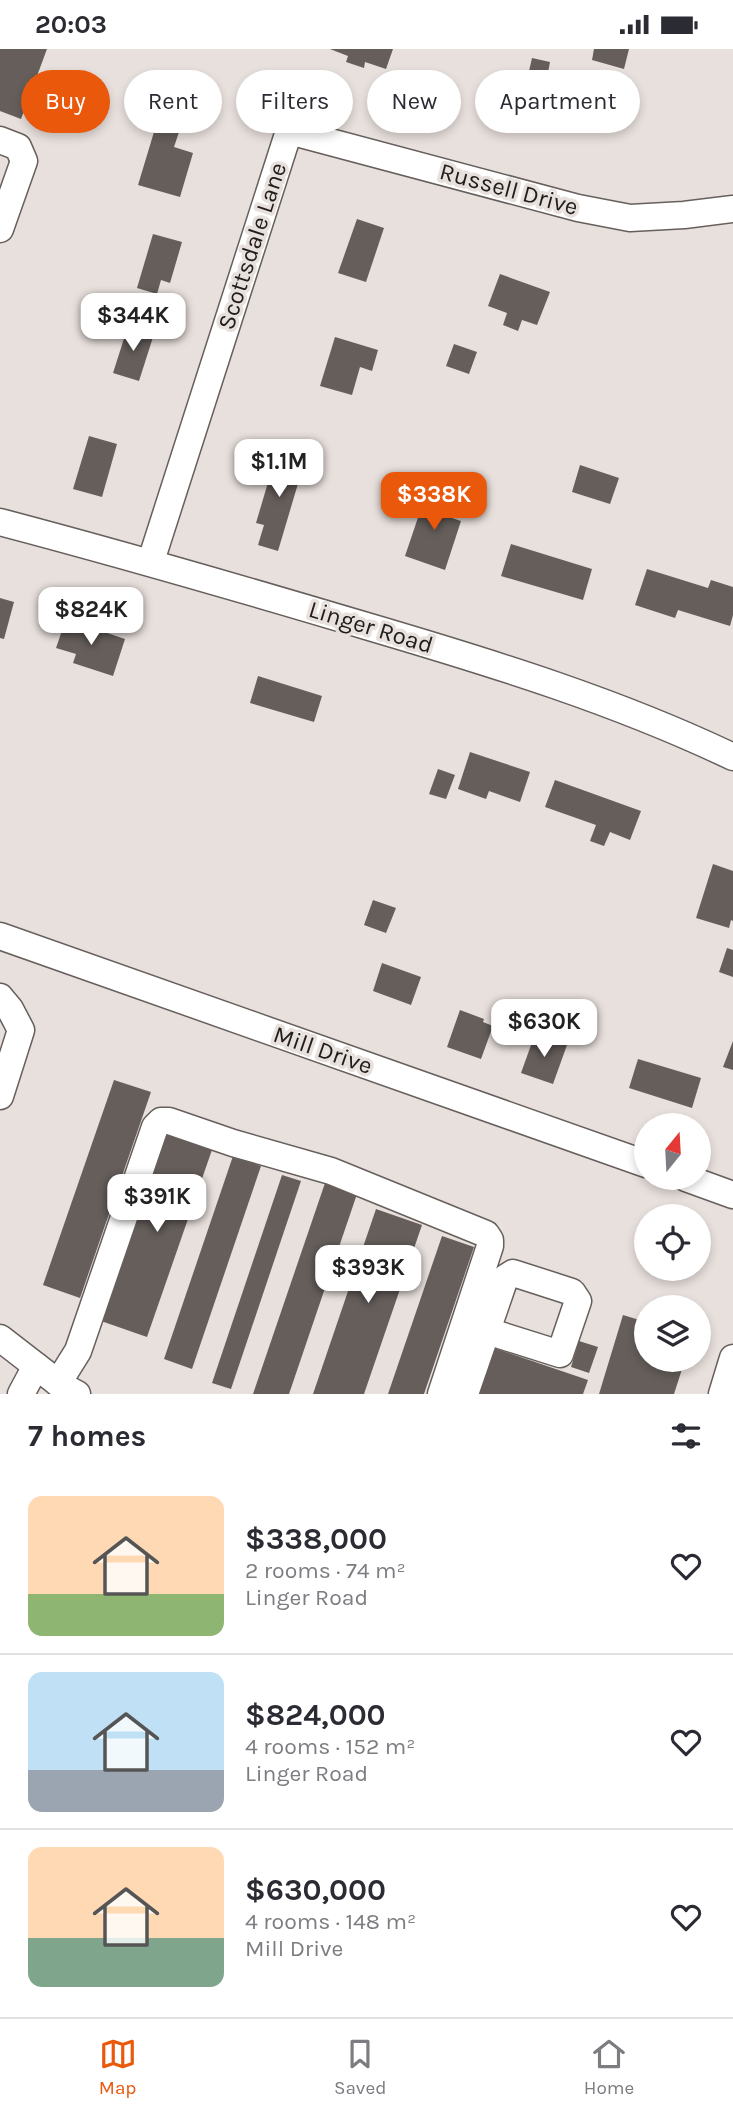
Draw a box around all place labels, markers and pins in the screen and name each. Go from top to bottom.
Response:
pin: $344K [84,293,182,353]
pin: $1.1M [230,440,328,499]
pin: $338K [385,473,483,532]
pin: $824K [42,587,140,647]
pin: $630K [495,999,593,1059]
pin: $391K [108,1175,206,1234]
pin: $393K [319,1245,417,1305]

